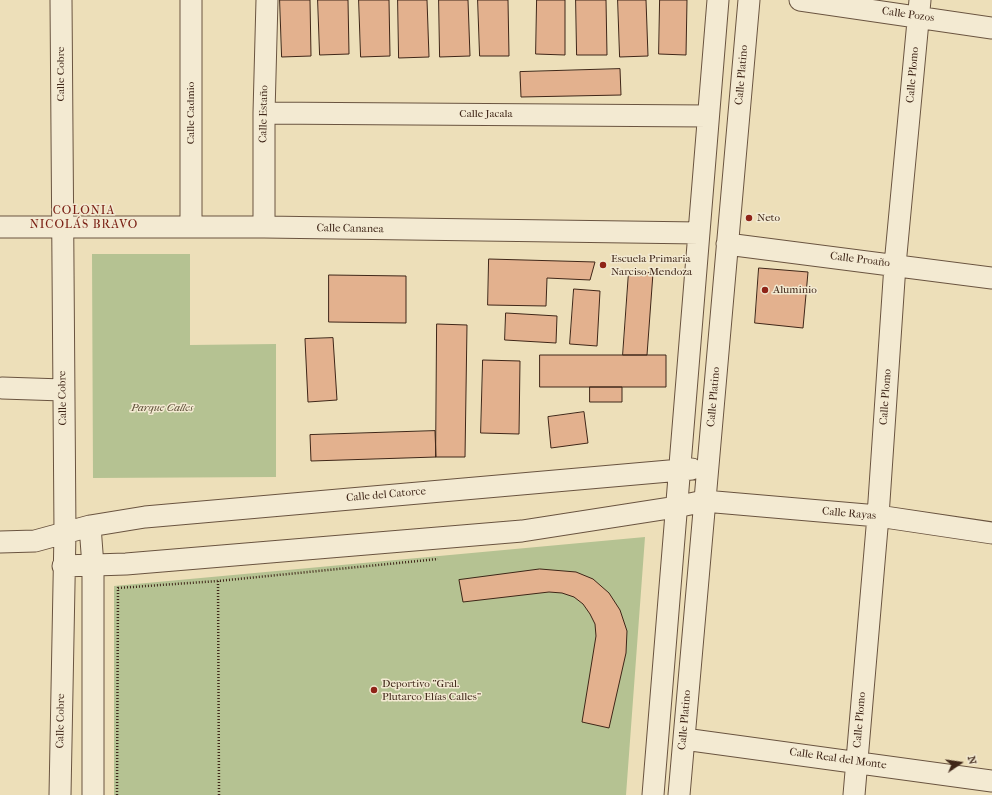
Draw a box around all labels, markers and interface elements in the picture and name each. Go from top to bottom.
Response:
street label: Calle Pozos [881,5,935,25]
street label: Calle Platino [733,44,751,106]
street label: Calle Plomo [904,46,922,104]
street label: Calle Cobre [54,47,68,101]
street label: Calle Cadmio [184,82,198,144]
street label: Calle Estaño [257,85,271,143]
street label: Calle Jacala [459,107,513,121]
district label: COLONIA NICOLÁS BRAVO [30,204,138,232]
place label: Neto [757,211,780,225]
marker: Neto [744,213,754,223]
street label: Calle Cananea [316,222,384,236]
street label: Calle Proaño [829,250,891,270]
place label: Escuela Primaria Narciso Mendoza [611,252,692,278]
marker: Escuela Primaria Narciso Mendoza [598,260,608,270]
place label: Aluminio [773,283,817,297]
marker: Aluminio [760,285,770,295]
street label: Calle Platino [705,366,723,428]
street label: Calle Plomo [877,369,895,425]
street label: Calle Cobre [56,370,70,426]
park label: Parque Calles [131,401,193,415]
street label: Calle del Catorce [346,485,426,505]
street label: Calle Rayas [821,505,877,523]
place label: Deportivo "Gral. Plutarco Elías Calles" [382,677,481,703]
marker: Deportivo "Gral. Plutarco Elías Calles" [369,685,379,695]
street label: Calle Platino [676,689,694,751]
street label: Calle Plomo [851,691,869,749]
street label: Calle Cobre [54,693,68,749]
north arrow [940,743,980,783]
street label: Calle Real del Monte [789,746,887,772]
text: N [965,755,979,766]

